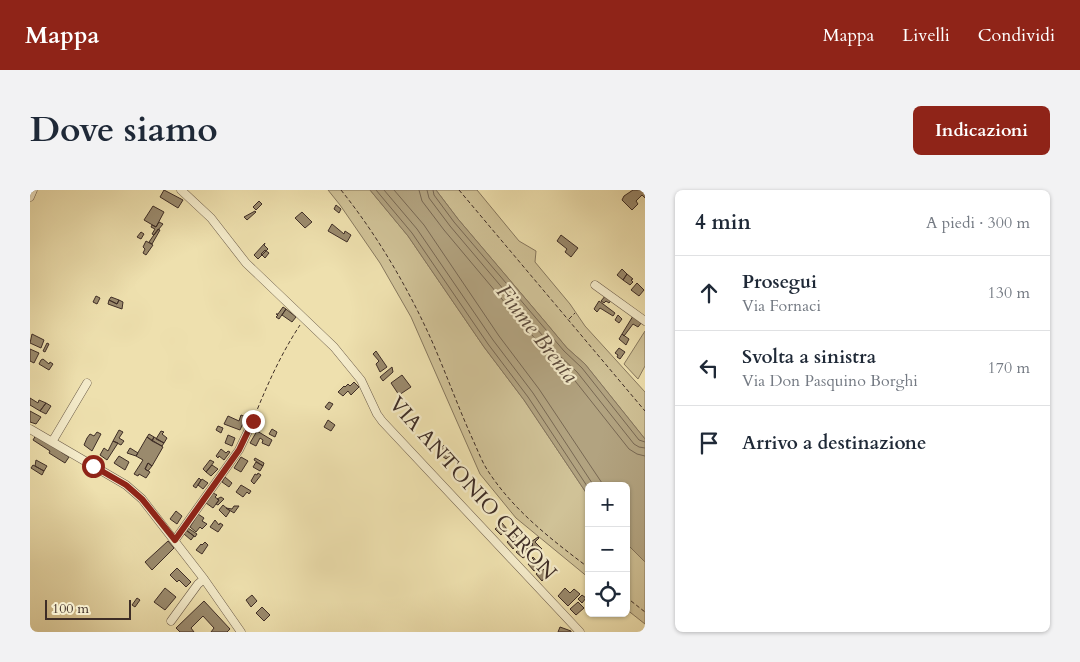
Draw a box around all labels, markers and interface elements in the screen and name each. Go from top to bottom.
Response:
text: Mappa [25,19,99,52]
text: Mappa [823,23,874,48]
text: Livelli [902,23,950,48]
text: Condividi [978,23,1055,48]
text: Dove siamo [30,106,218,154]
button: Indicazioni [913,106,1050,155]
text: 4 min [695,208,751,237]
text: A piedi · 300 m [926,212,1030,234]
text: Prosegui [742,269,817,295]
water label: Fiume Brenta [489,278,585,389]
icon: ahead [695,279,723,307]
text: 130 m [988,282,1030,304]
text: Via Fornaci [742,295,821,317]
text: Svolta a sinistra [742,344,876,370]
icon: left [695,354,723,382]
text: 170 m [988,357,1030,379]
text: Via Don Pasquino Borghi [742,370,918,392]
street label: VIA ANTONIO CERON [382,390,563,587]
route end [242,410,265,433]
icon: arrive [695,429,723,457]
text: Arrivo a destinazione [742,430,926,456]
route start [82,455,105,478]
map controls [585,482,630,617]
button: + [585,482,630,527]
button: − [585,527,630,572]
button: locate [585,572,630,617]
scale bar [45,597,131,620]
text: 100 m [52,599,89,618]

